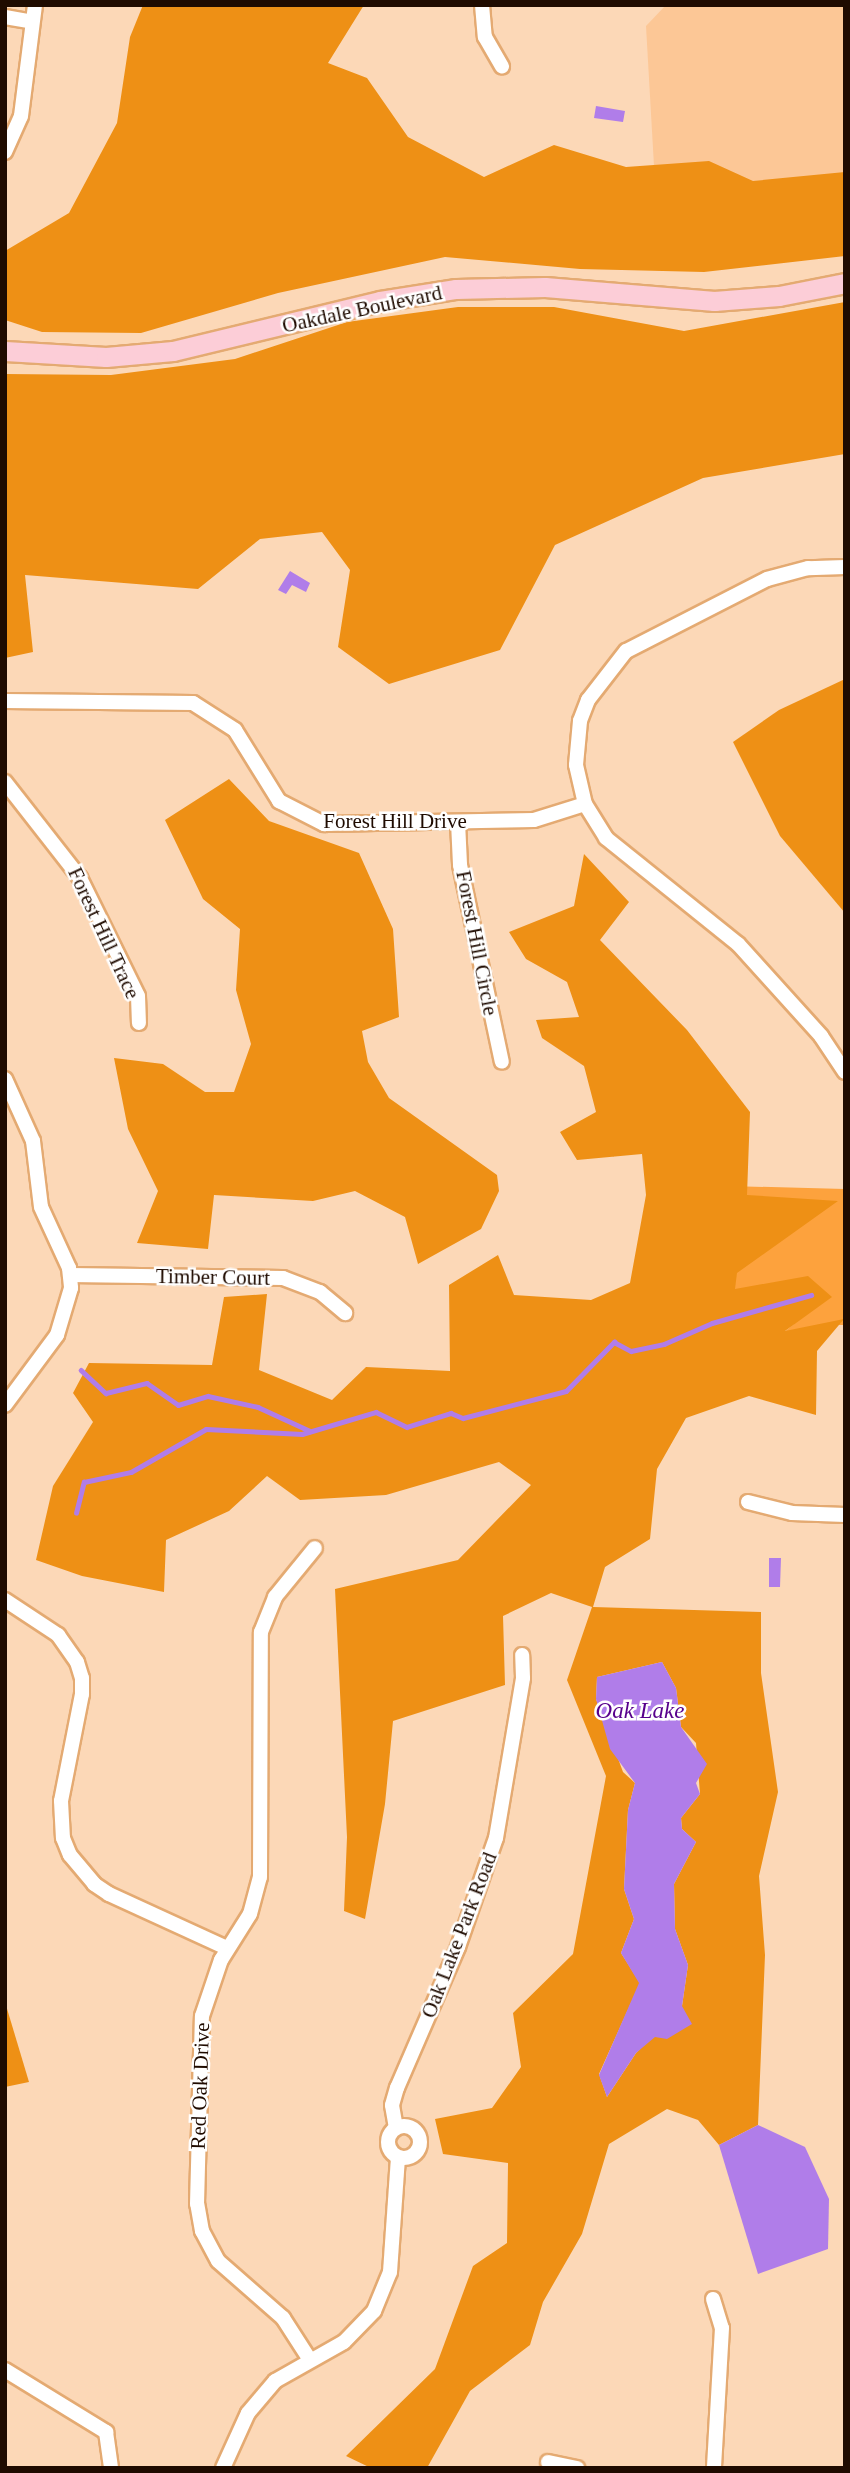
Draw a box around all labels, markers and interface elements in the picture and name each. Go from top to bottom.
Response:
street label: Oakdale Boulevard [280,280,444,338]
street label: Forest Hill Drive [323,808,467,834]
street label: Forest Hill Trace [62,863,146,1003]
street label: Forest Hill Circle [451,868,503,1018]
street label: Timber Court [156,1263,270,1291]
water label: Oak Lake [596,1697,684,1725]
street label: Oak Lake Park Road [416,1849,502,2021]
street label: Red Oak Drive [185,2022,215,2150]

